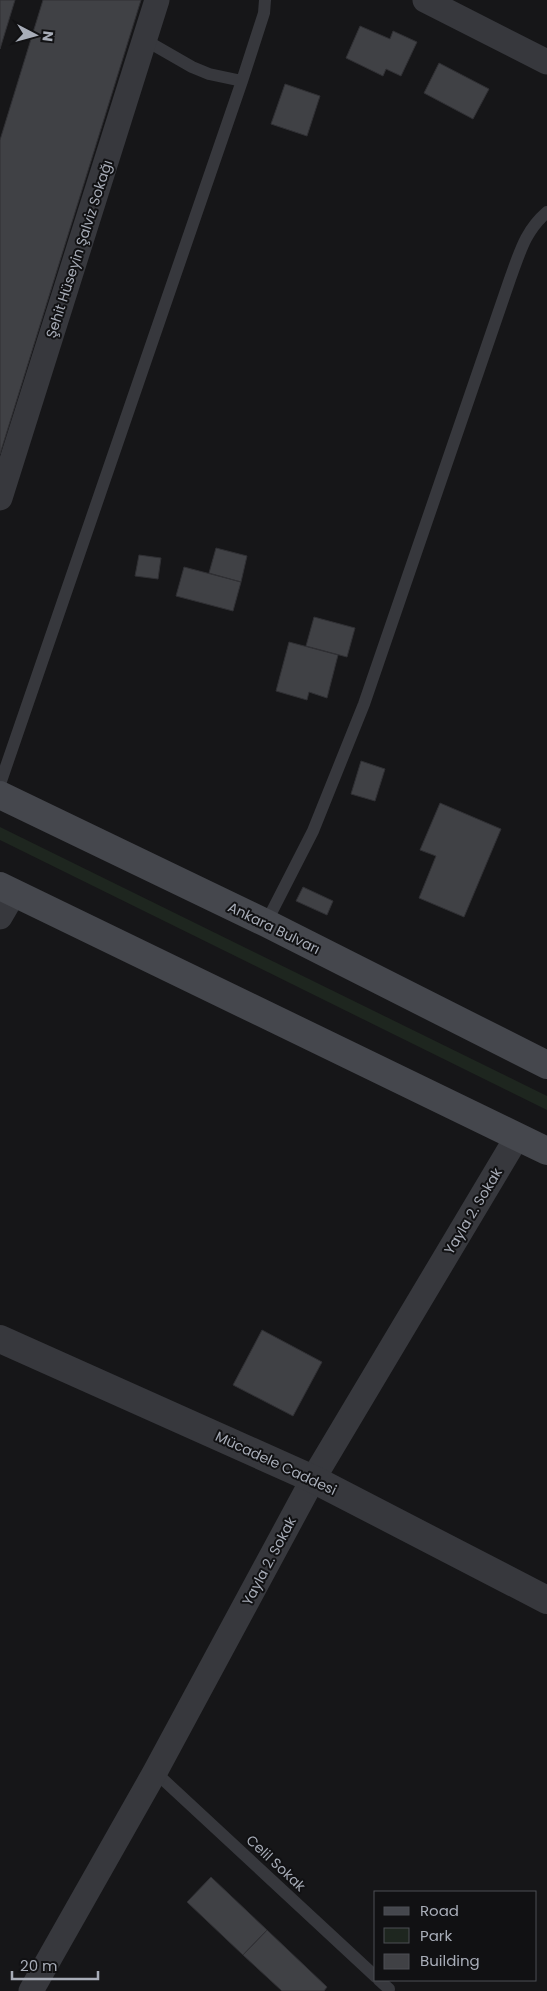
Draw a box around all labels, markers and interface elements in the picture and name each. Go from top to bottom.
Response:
north arrow [10,10,60,60]
text: N [37,30,58,43]
street label: Şehit Hüseyin Şalviz Sokağı [41,157,117,341]
street label: Ankara Bulvarı [224,897,324,959]
street label: Yayla 2. Sokak [439,1163,507,1258]
street label: Mücadele Caddesi [212,1426,340,1500]
street label: Yayla 2. Sokak [237,1512,301,1609]
street label: Celil Sokak [242,1830,311,1896]
legend [374,1891,537,1981]
text: Road [420,1900,459,1921]
text: Park [420,1925,452,1946]
scale bar [12,1948,99,1980]
text: Building [420,1950,480,1971]
text: 20 m [20,1955,58,1976]

